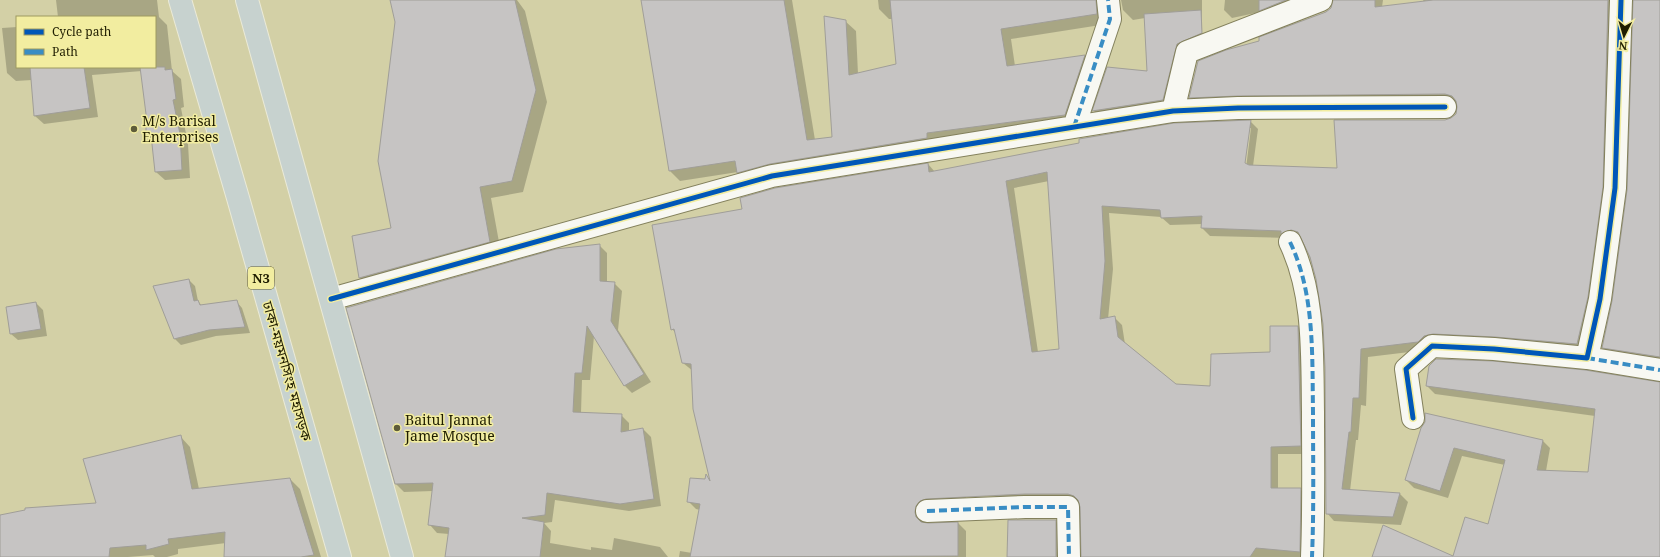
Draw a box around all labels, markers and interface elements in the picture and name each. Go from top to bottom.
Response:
legend [16,16,156,68]
north arrow [1604,16,1644,56]
text: Cycle path [52,23,112,40]
text: N [1618,39,1628,54]
text: Path [52,43,78,60]
place label: M/s Barisal Enterprises [142,111,219,146]
marker: M/s Barisal Enterprises [129,124,139,134]
road number: N3 [248,267,274,289]
street label: ঢাকা-ময়মনসিংহ মহাসড়ক [258,298,317,444]
place label: Baitul Jannat Jame Mosque [404,410,495,445]
marker: Baitul Jannat Jame Mosque [392,423,402,433]

